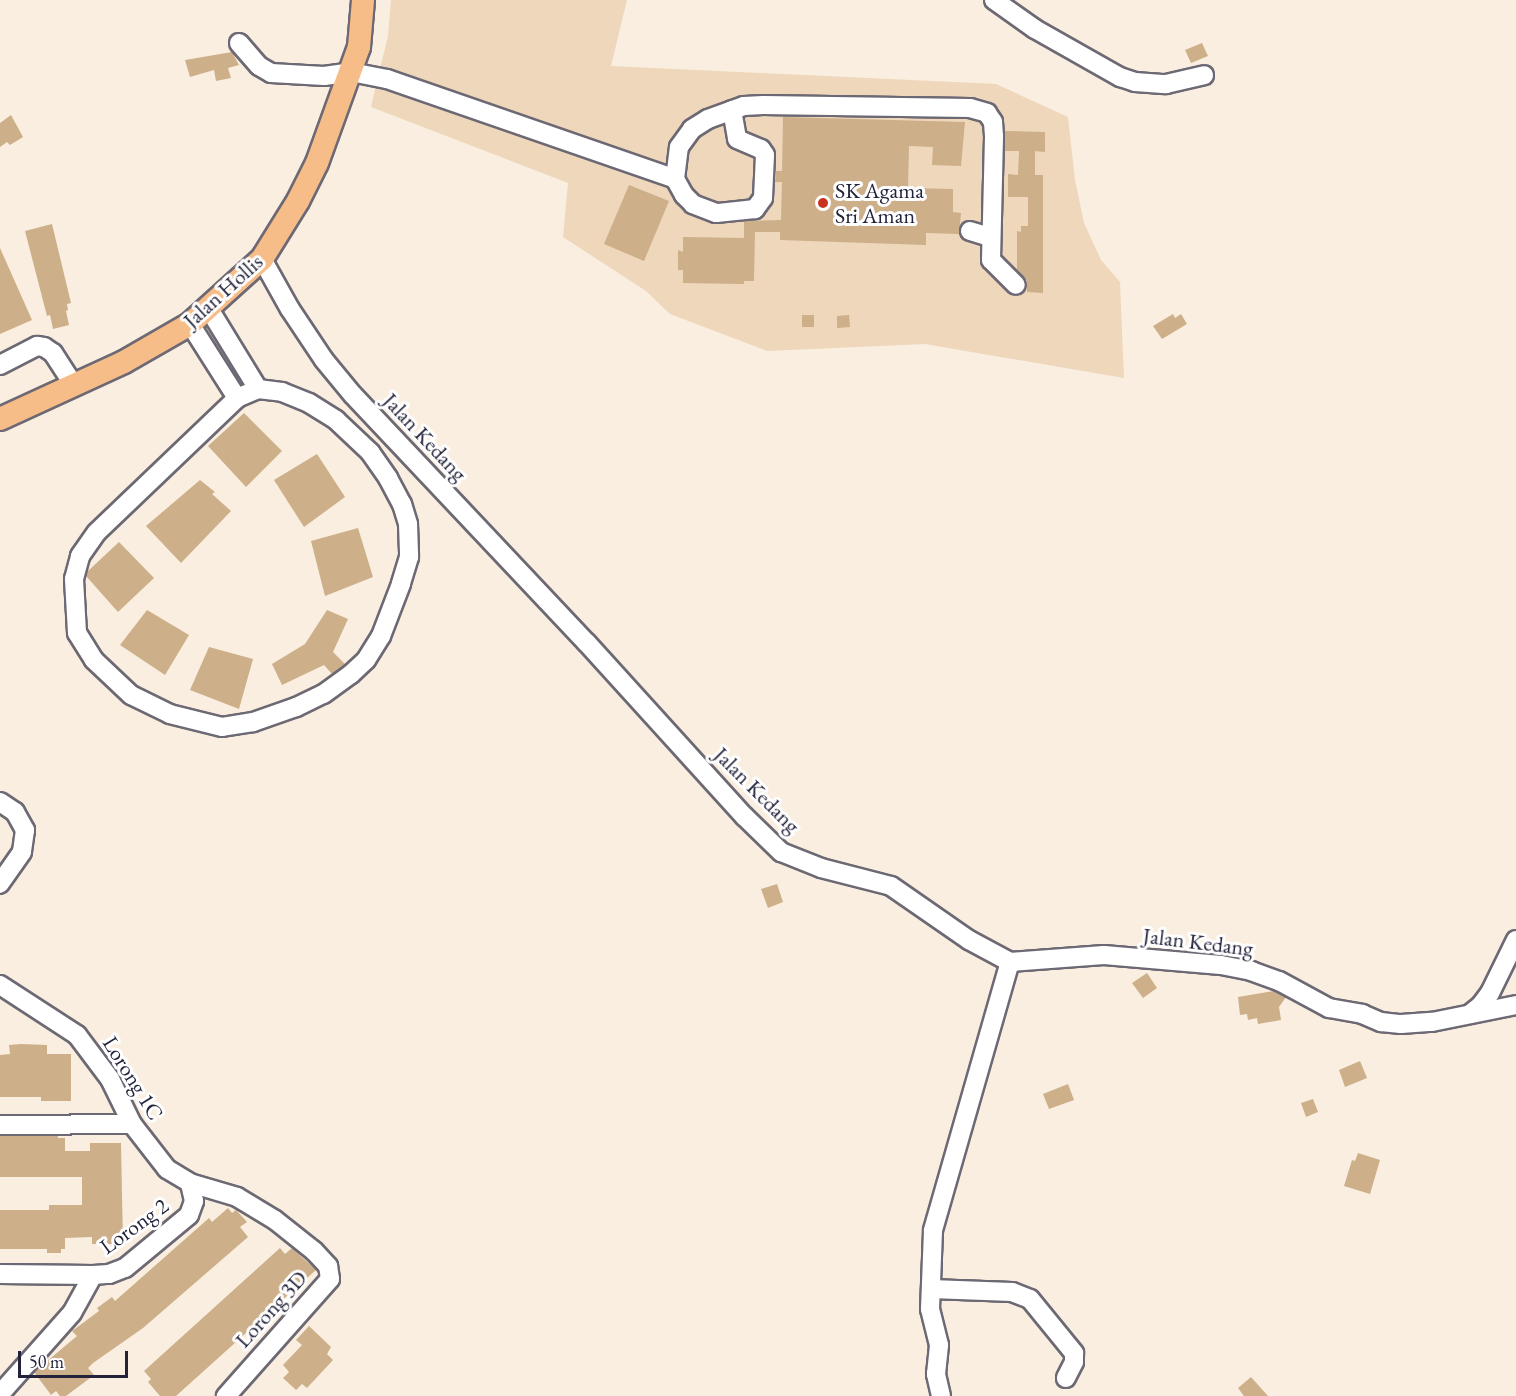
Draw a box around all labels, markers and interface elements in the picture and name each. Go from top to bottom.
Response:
place label: SK Agama Sri Aman [835,177,924,228]
marker: SK Agama Sri Aman [816,196,830,210]
street label: Jalan Hollis [178,248,268,334]
street label: Jalan Kedang [378,387,472,487]
street label: Jalan Kedang [709,742,805,838]
street label: Jalan Kedang [1141,922,1255,962]
street label: Lorong 1C [97,1031,169,1125]
street label: Lorong 2 [95,1192,173,1260]
street label: Lorong 3D [230,1265,312,1353]
scale bar [21,1339,130,1377]
text: 50 m [29,1350,64,1373]

